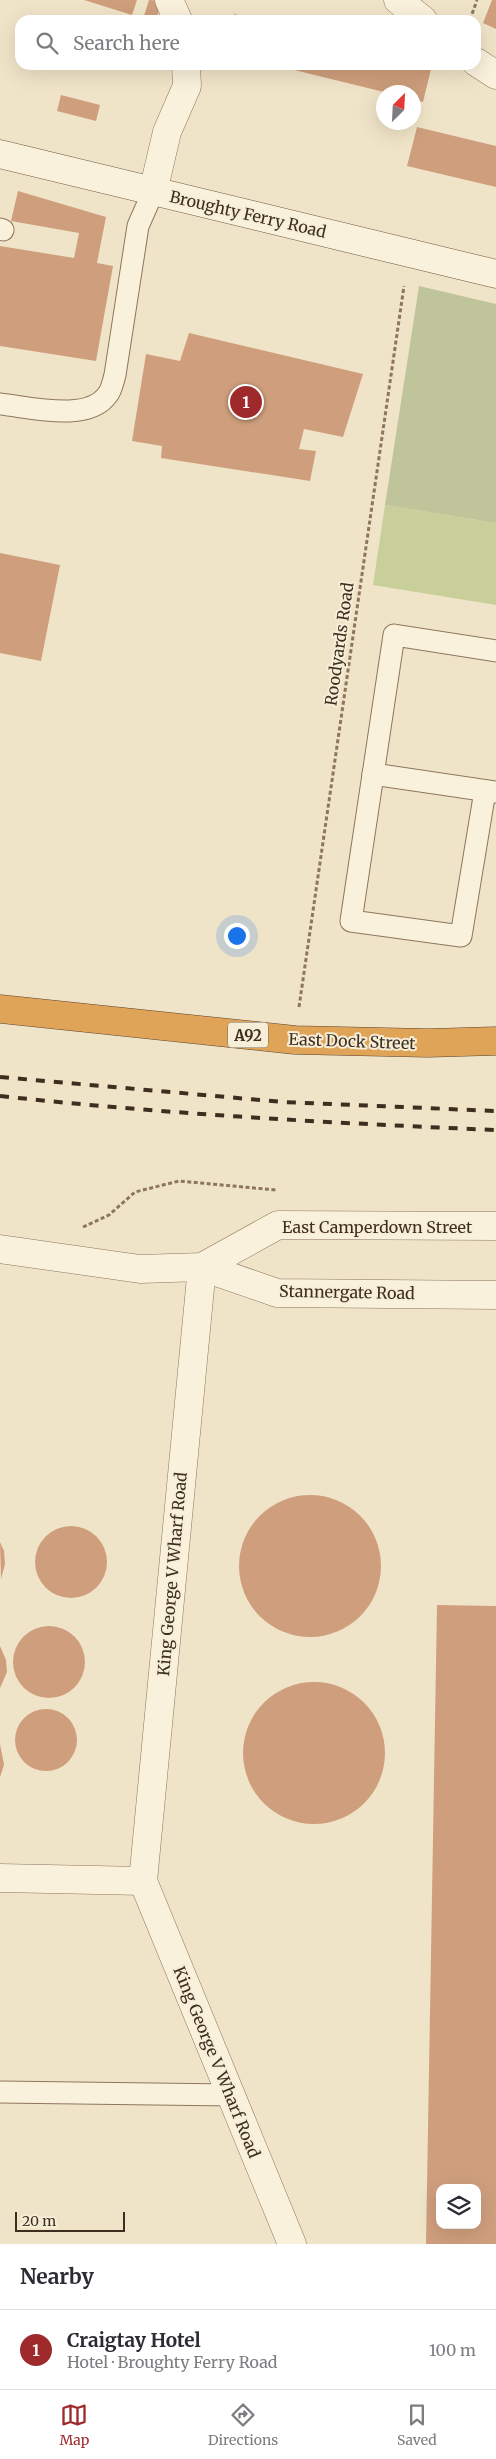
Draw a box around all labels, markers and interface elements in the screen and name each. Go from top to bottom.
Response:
search box [15,15,481,70]
icon: search [33,29,61,57]
text: Search here [73,31,180,55]
north arrow [376,85,421,130]
street label: Broughty Ferry Road [168,186,329,242]
pin: 1 [230,383,262,421]
street label: Roodyards Road [320,581,358,707]
your location [224,923,250,949]
road number: A92 [228,1022,268,1048]
street label: East Dock Street [288,1029,417,1053]
street label: East Camperdown Street [282,1217,473,1237]
street label: Stannergate Road [279,1281,415,1303]
street label: King George V Wharf Road [153,1471,191,1677]
street label: King George V Wharf Road [169,1963,265,2161]
map controls [436,2184,481,2229]
button: layers [436,2184,481,2229]
scale bar [15,2209,125,2232]
text: 20 m [22,2212,56,2230]
text: Nearby [20,2263,94,2290]
text: Craigtay Hotel [67,2328,201,2352]
text: 1 [32,2340,40,2360]
text: 100 m [429,2340,476,2360]
text: Hotel · Broughty Ferry Road [67,2352,277,2372]
tab: Map [59,2401,89,2449]
tab: Directions [208,2401,278,2449]
tab: Saved [397,2401,437,2449]

